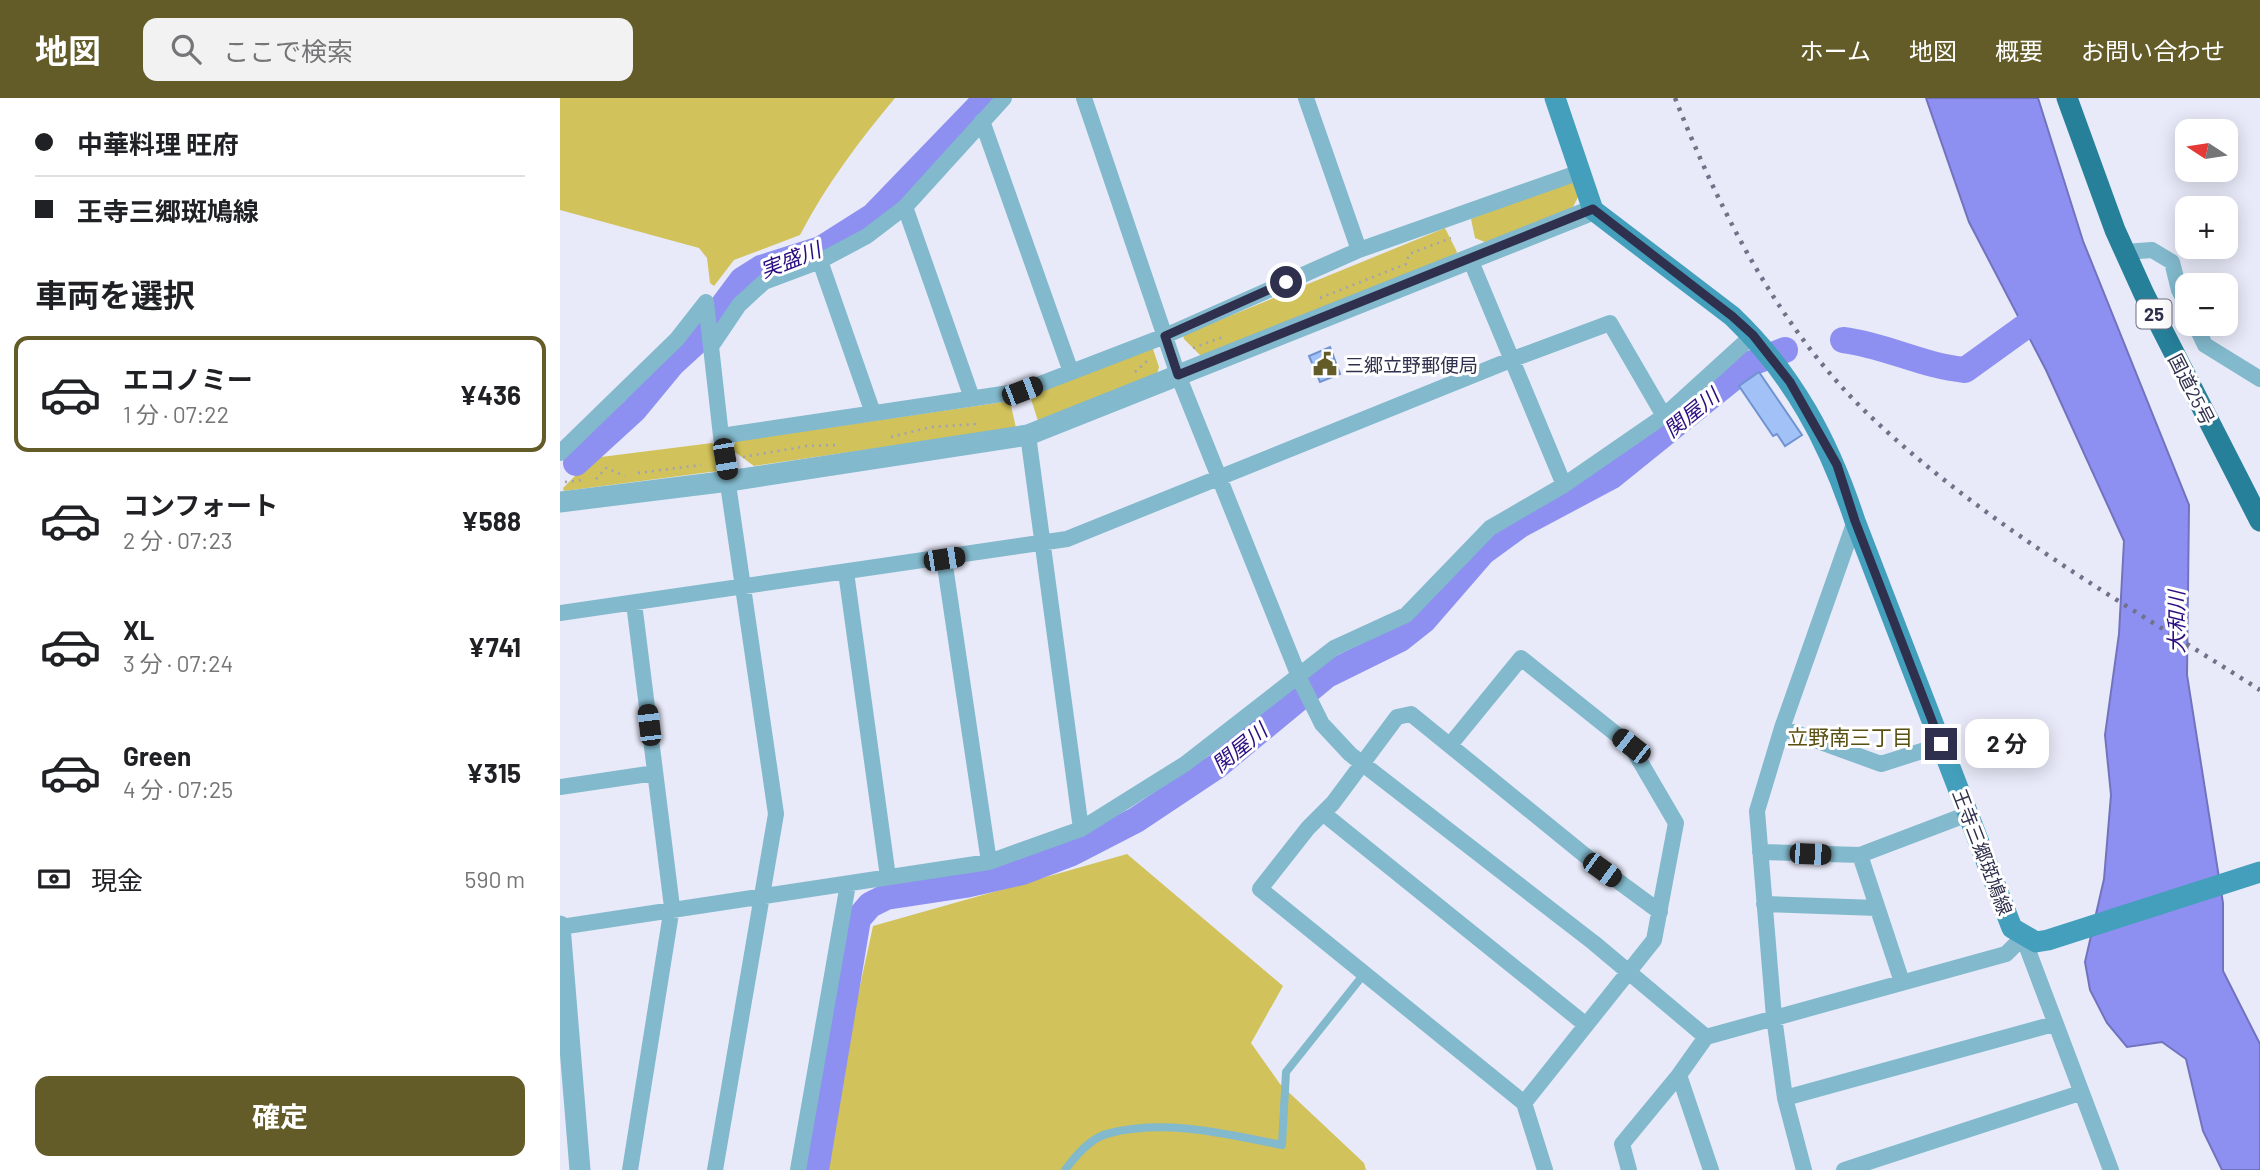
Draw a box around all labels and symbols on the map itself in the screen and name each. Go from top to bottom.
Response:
north arrow [2175,119,2238,182]
water label: 実盛川 [756,235,826,282]
route start [1270,266,1302,298]
road number: 25 [2136,300,2172,328]
street label: 国道25号 [2164,349,2220,429]
public building icon: 三郷立野郵便局 [1311,350,1339,378]
place label: 三郷立野郵便局 [1345,353,1478,376]
car [999,374,1046,408]
water label: 関屋川 [1659,381,1725,442]
car [712,436,739,482]
car [922,545,967,573]
water label: 大和川 [2163,589,2188,654]
car [637,703,662,747]
water label: 関屋川 [1207,716,1273,777]
callout: 2 分 [1966,720,2050,768]
district label: 立野南三丁目 [1787,724,1913,749]
car [1608,725,1655,767]
route end [1925,728,1957,760]
street label: 王寺三郷斑鳩線 [1948,786,2018,918]
car [1789,843,1832,865]
car [1579,849,1626,891]

